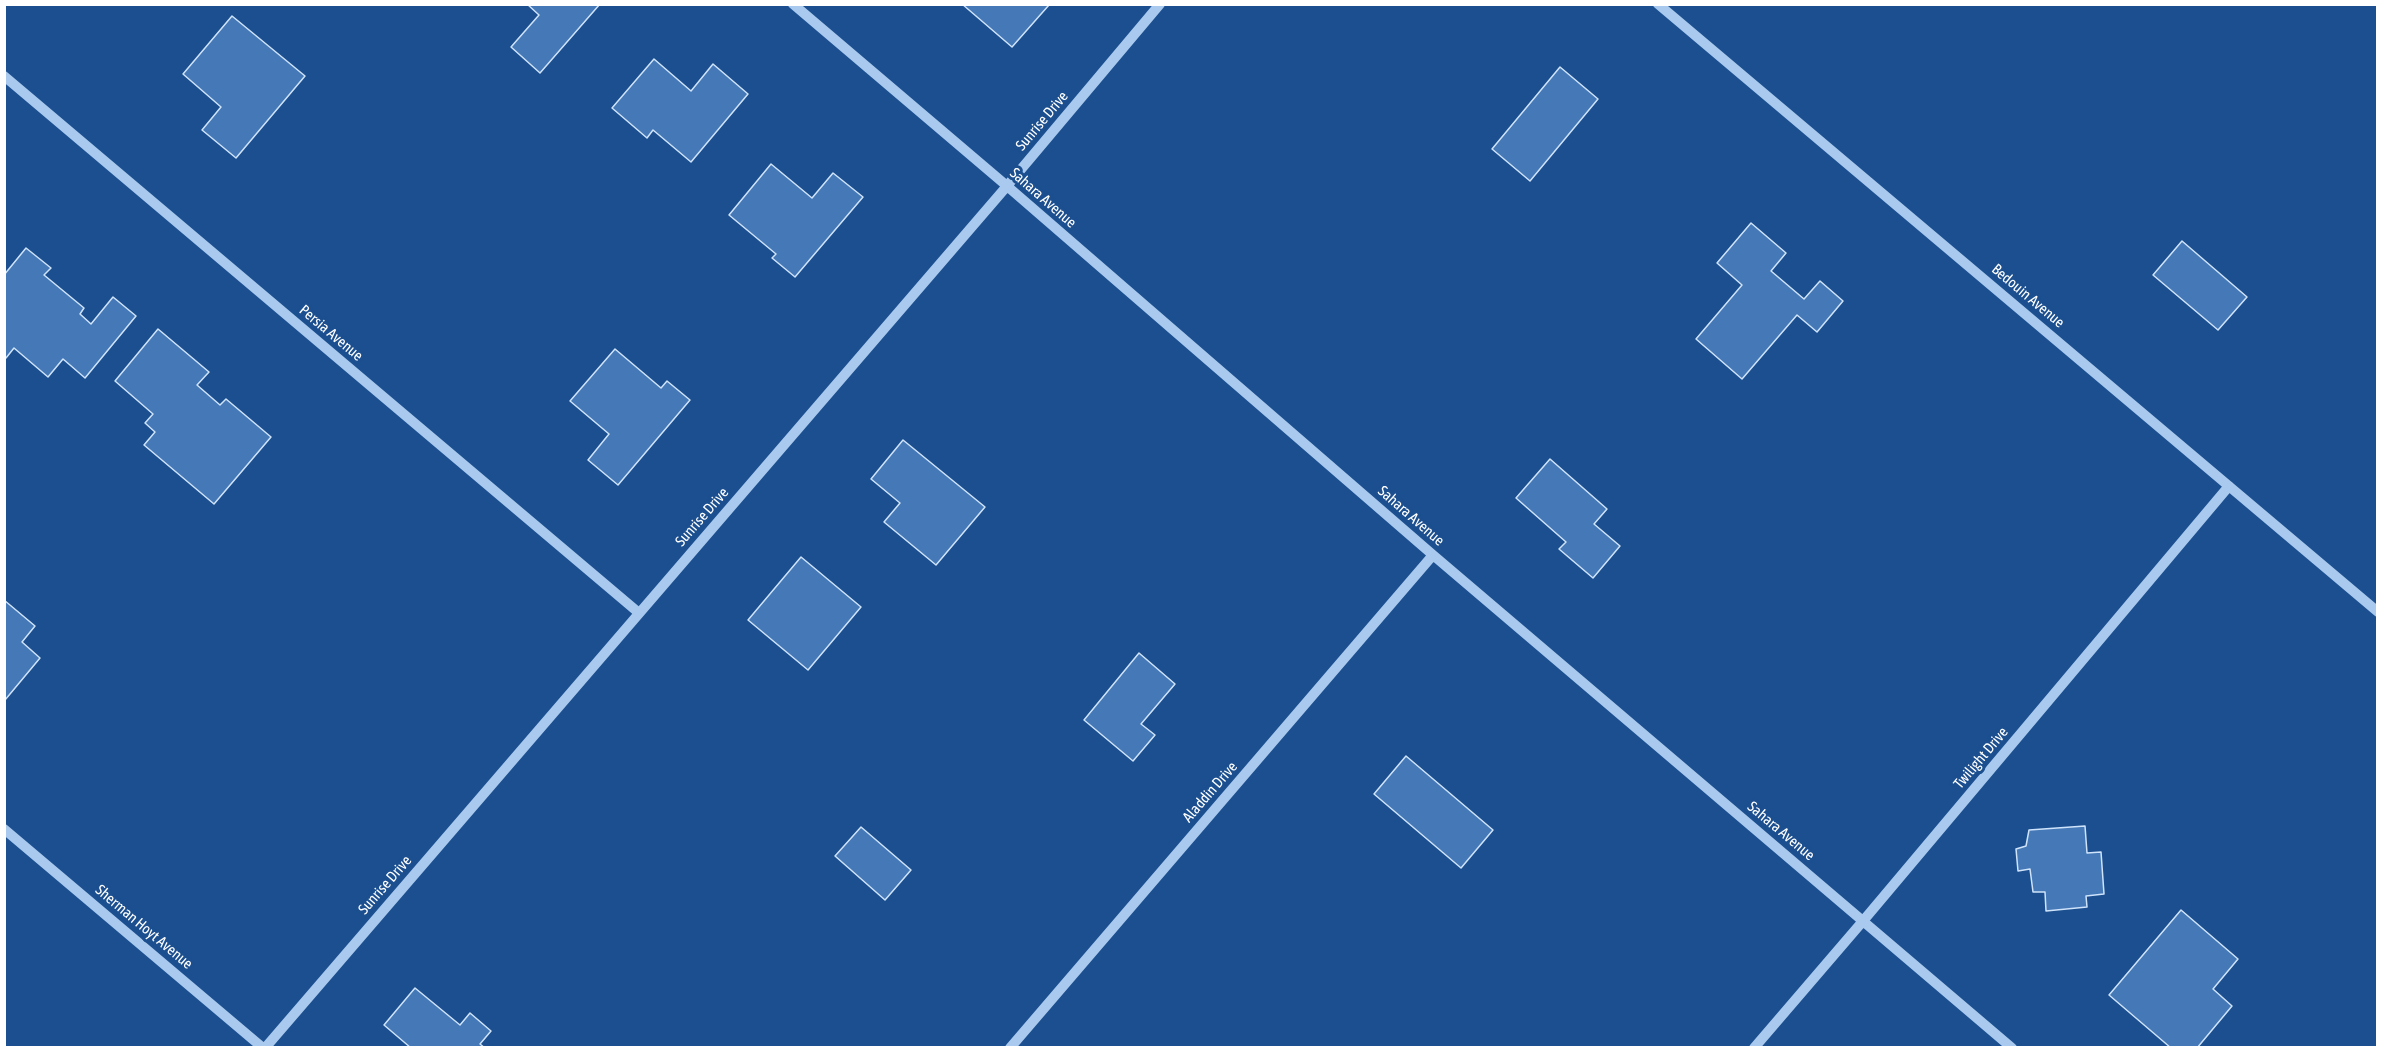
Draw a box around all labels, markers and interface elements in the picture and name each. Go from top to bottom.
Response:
street label: Sunrise Drive [1012,88,1072,154]
street label: Sahara Avenue [1006,164,1080,232]
street label: Bedouin Avenue [1988,260,2068,332]
street label: Persia Avenue [295,301,367,365]
street label: Sahara Avenue [1374,482,1448,550]
street label: Sunrise Drive [672,484,732,550]
street label: Twilight Drive [1950,723,2012,793]
street label: Aladdin Drive [1179,758,1241,826]
street label: Sahara Avenue [1744,798,1818,864]
street label: Sunrise Drive [355,852,415,918]
street label: Sherman Hoyt Avenue [92,881,196,973]

